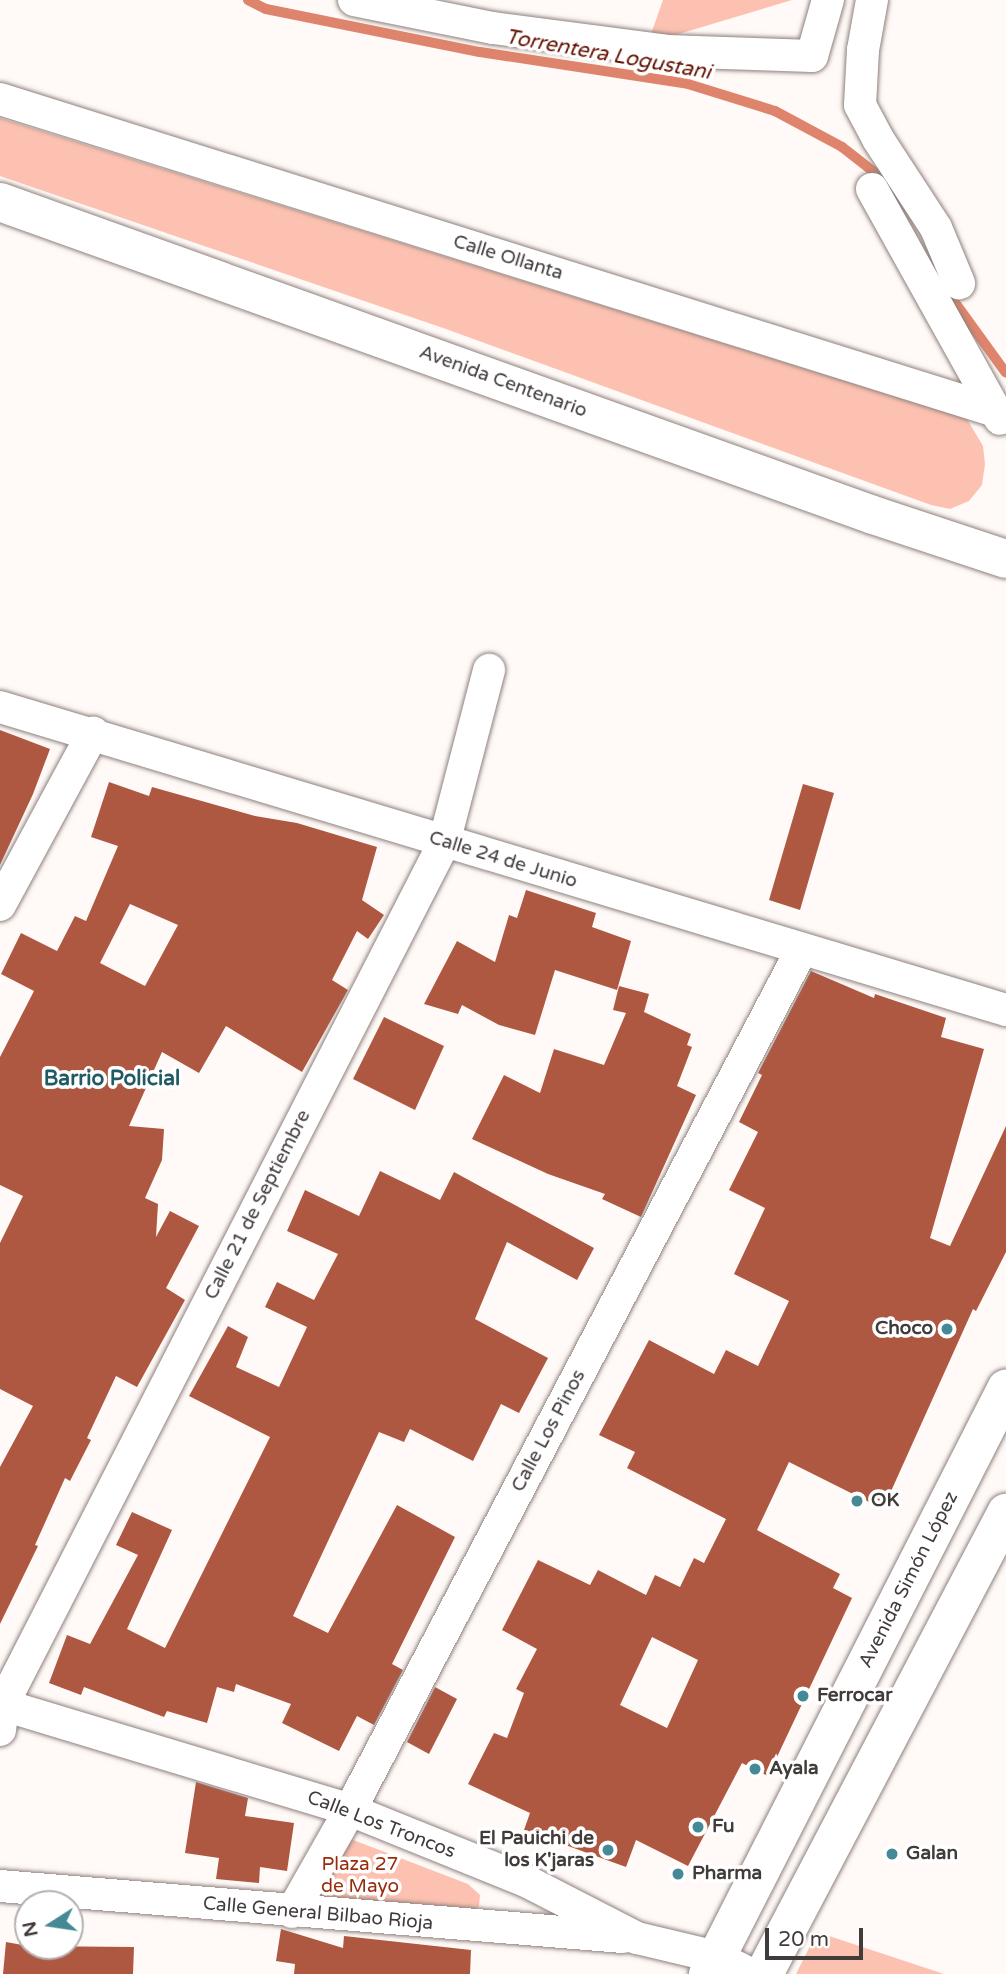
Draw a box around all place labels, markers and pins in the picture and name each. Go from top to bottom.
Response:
place label: Choco [875,1318,933,1340]
marker: Choco [939,1321,955,1337]
place label: OK [871,1490,899,1512]
marker: OK [849,1493,865,1509]
place label: Ferrocar [817,1685,892,1707]
marker: Ferrocar [795,1688,811,1704]
place label: Ayala [769,1758,819,1780]
marker: Ayala [747,1761,763,1777]
place label: Fu [712,1816,734,1838]
marker: Fu [690,1819,706,1835]
place label: El Pauichi de los K'jaras [479,1828,594,1872]
marker: El Pauichi de los K'jaras [600,1842,616,1858]
place label: Galan [906,1843,958,1865]
marker: Galan [884,1846,900,1862]
place label: Pharma [692,1863,762,1885]
marker: Pharma [670,1866,686,1882]

